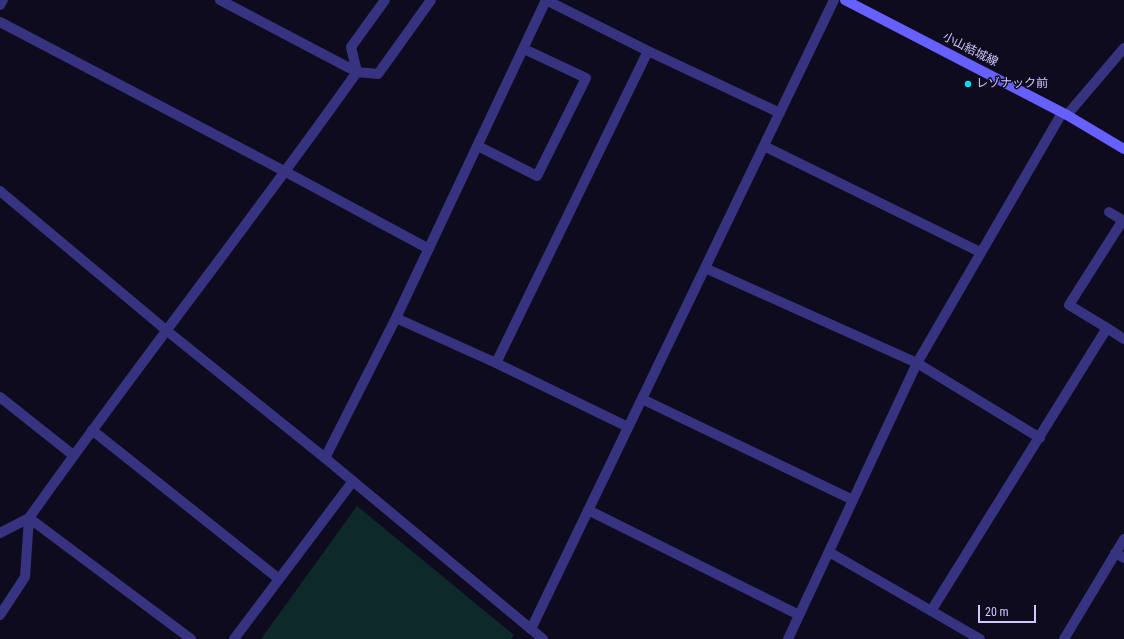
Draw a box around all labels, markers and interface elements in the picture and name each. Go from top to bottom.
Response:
street label: 小山結城線 [940,30,1000,70]
place label: レゾナック前 [976,77,1048,91]
marker: レゾナック前 [963,79,973,89]
scale bar [980,597,1038,623]
text: 20 m [985,605,1009,619]

